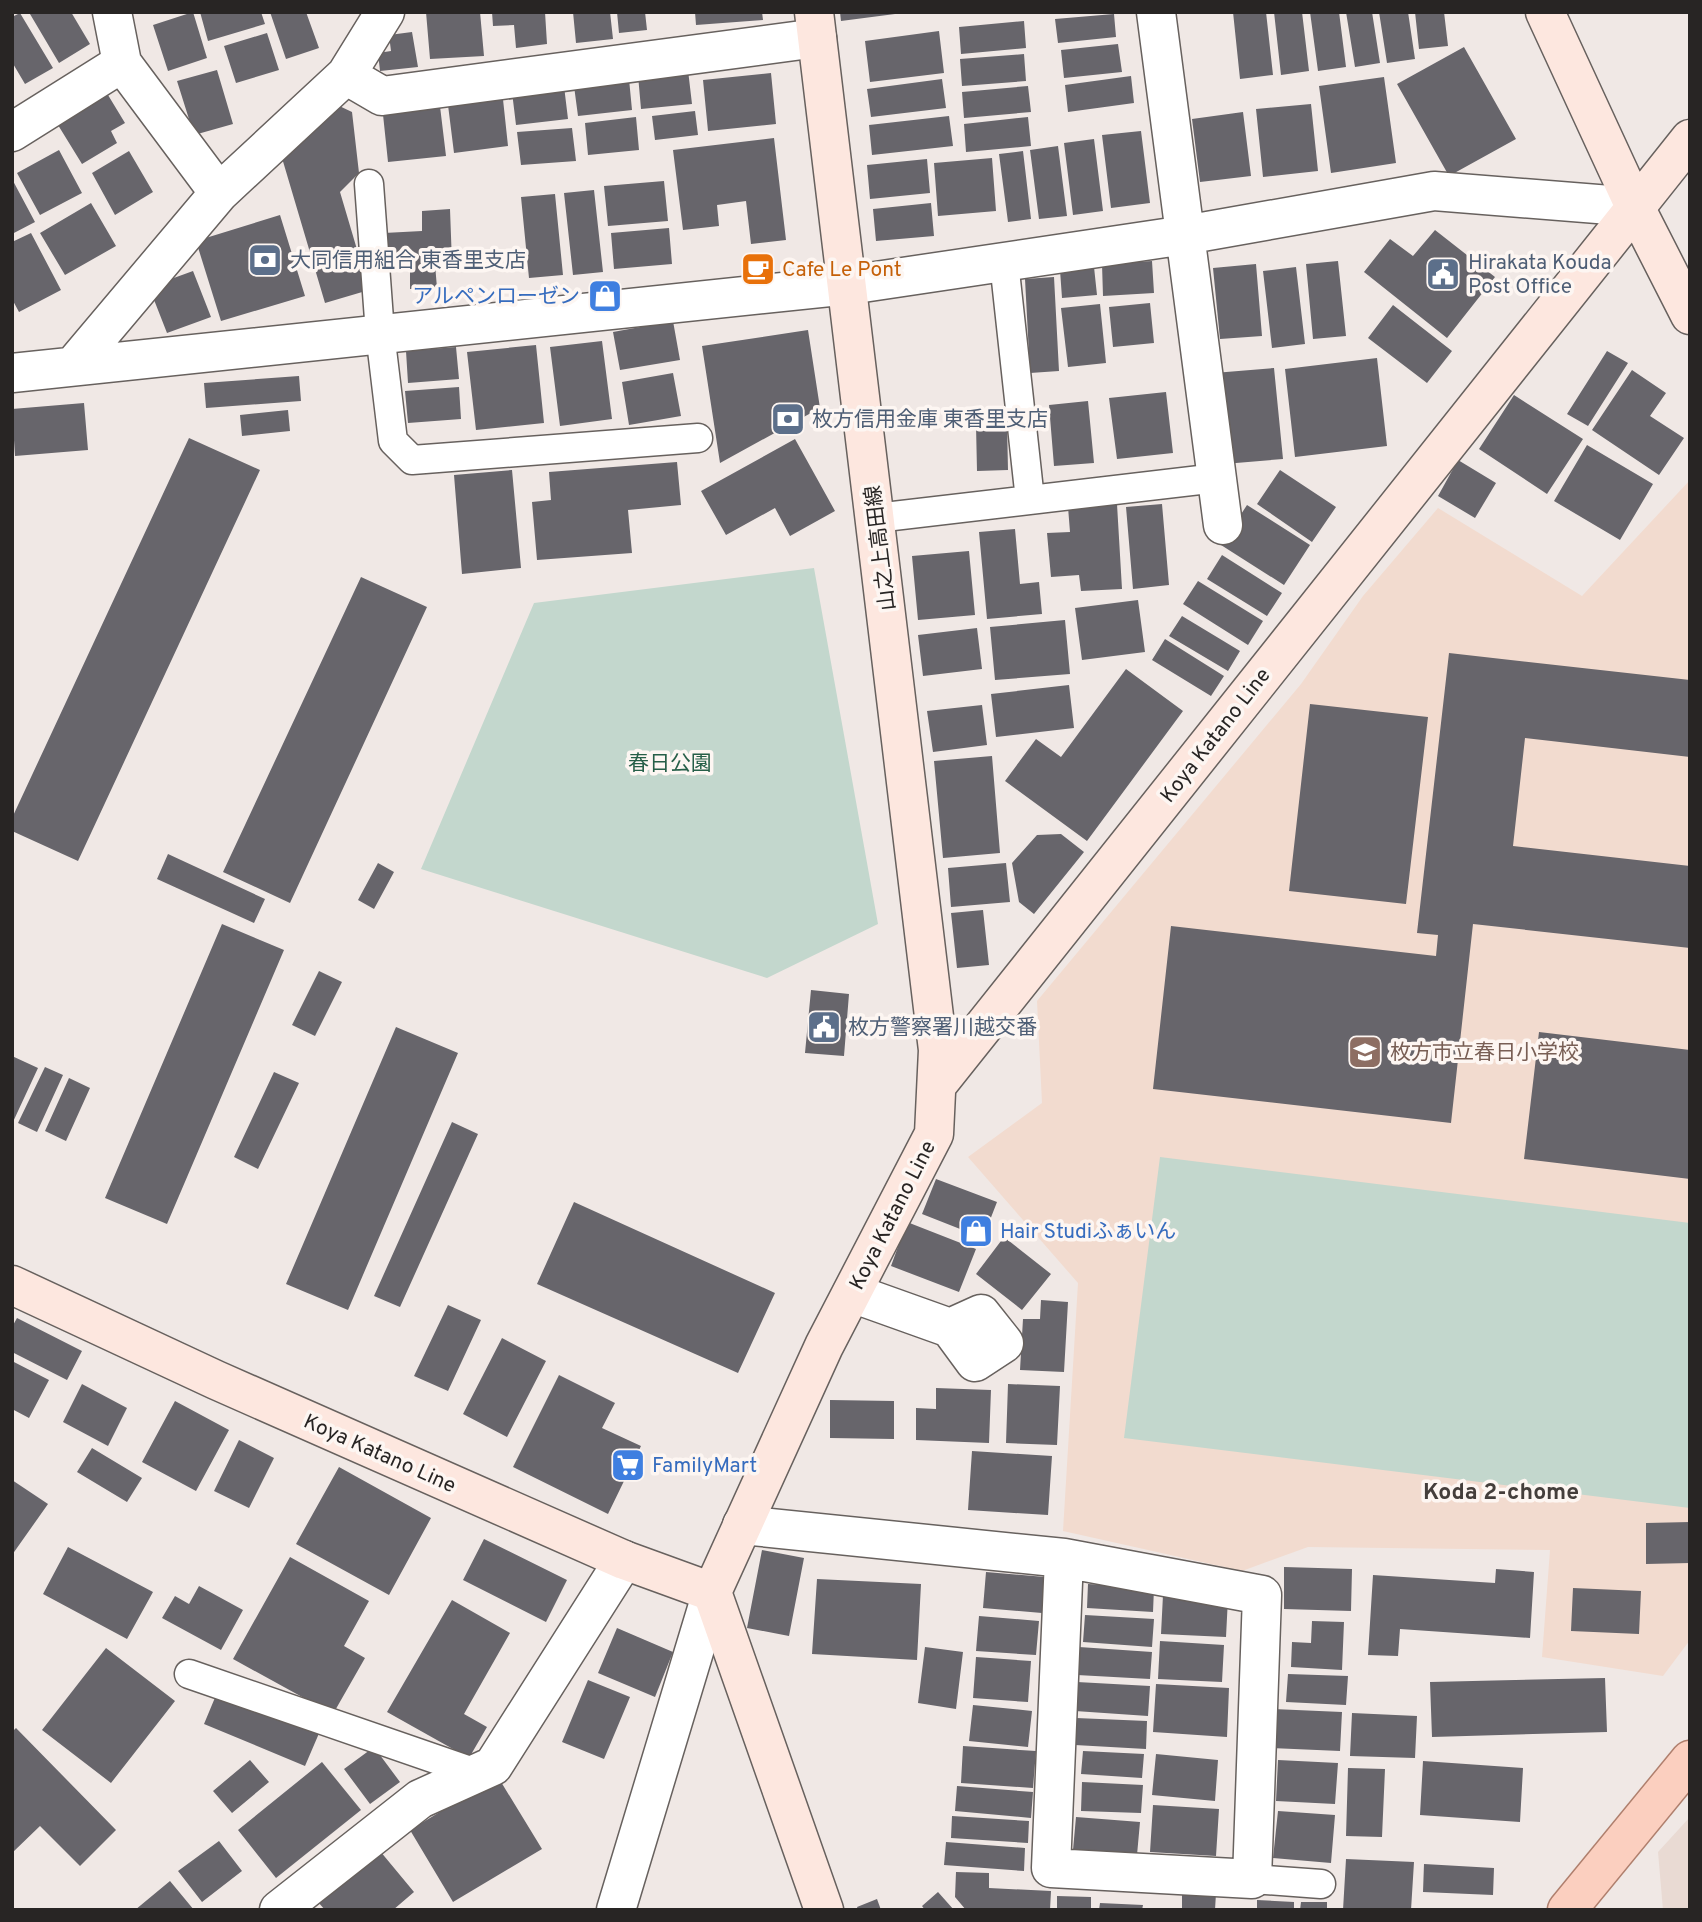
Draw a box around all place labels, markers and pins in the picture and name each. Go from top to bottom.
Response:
bank icon: 大同信用組合 東香里支店 [246,241,284,279]
place label: 大同信用組合 東香里支店 [290,248,526,275]
cafe icon: Cafe Le Pont [739,250,777,288]
place label: Hirakata Kouda Post Office [1468,250,1612,301]
public building icon: Hirakata Kouda Post Office [1424,255,1462,293]
place label: Cafe Le Pont [782,257,902,284]
shop icon: アルペンローゼン [586,277,624,315]
place label: アルペンローゼン [412,284,580,311]
bank icon: 枚方信用金庫 東香里支店 [769,400,807,438]
place label: 枚方信用金庫 東香里支店 [812,407,1048,434]
public building icon: 枚方警察署川越交番 [805,1008,843,1046]
place label: 枚方警察署川越交番 [848,1015,1037,1042]
school or university icon: 枚方市立春日小学校 [1346,1033,1384,1071]
place label: 枚方市立春日小学校 [1390,1040,1579,1067]
shop icon: Hair Studiふぁいん [957,1212,995,1250]
place label: Hair Studiふぁいん [1000,1219,1176,1246]
supermarket icon: FamilyMart [609,1446,647,1484]
place label: FamilyMart [652,1453,757,1480]

